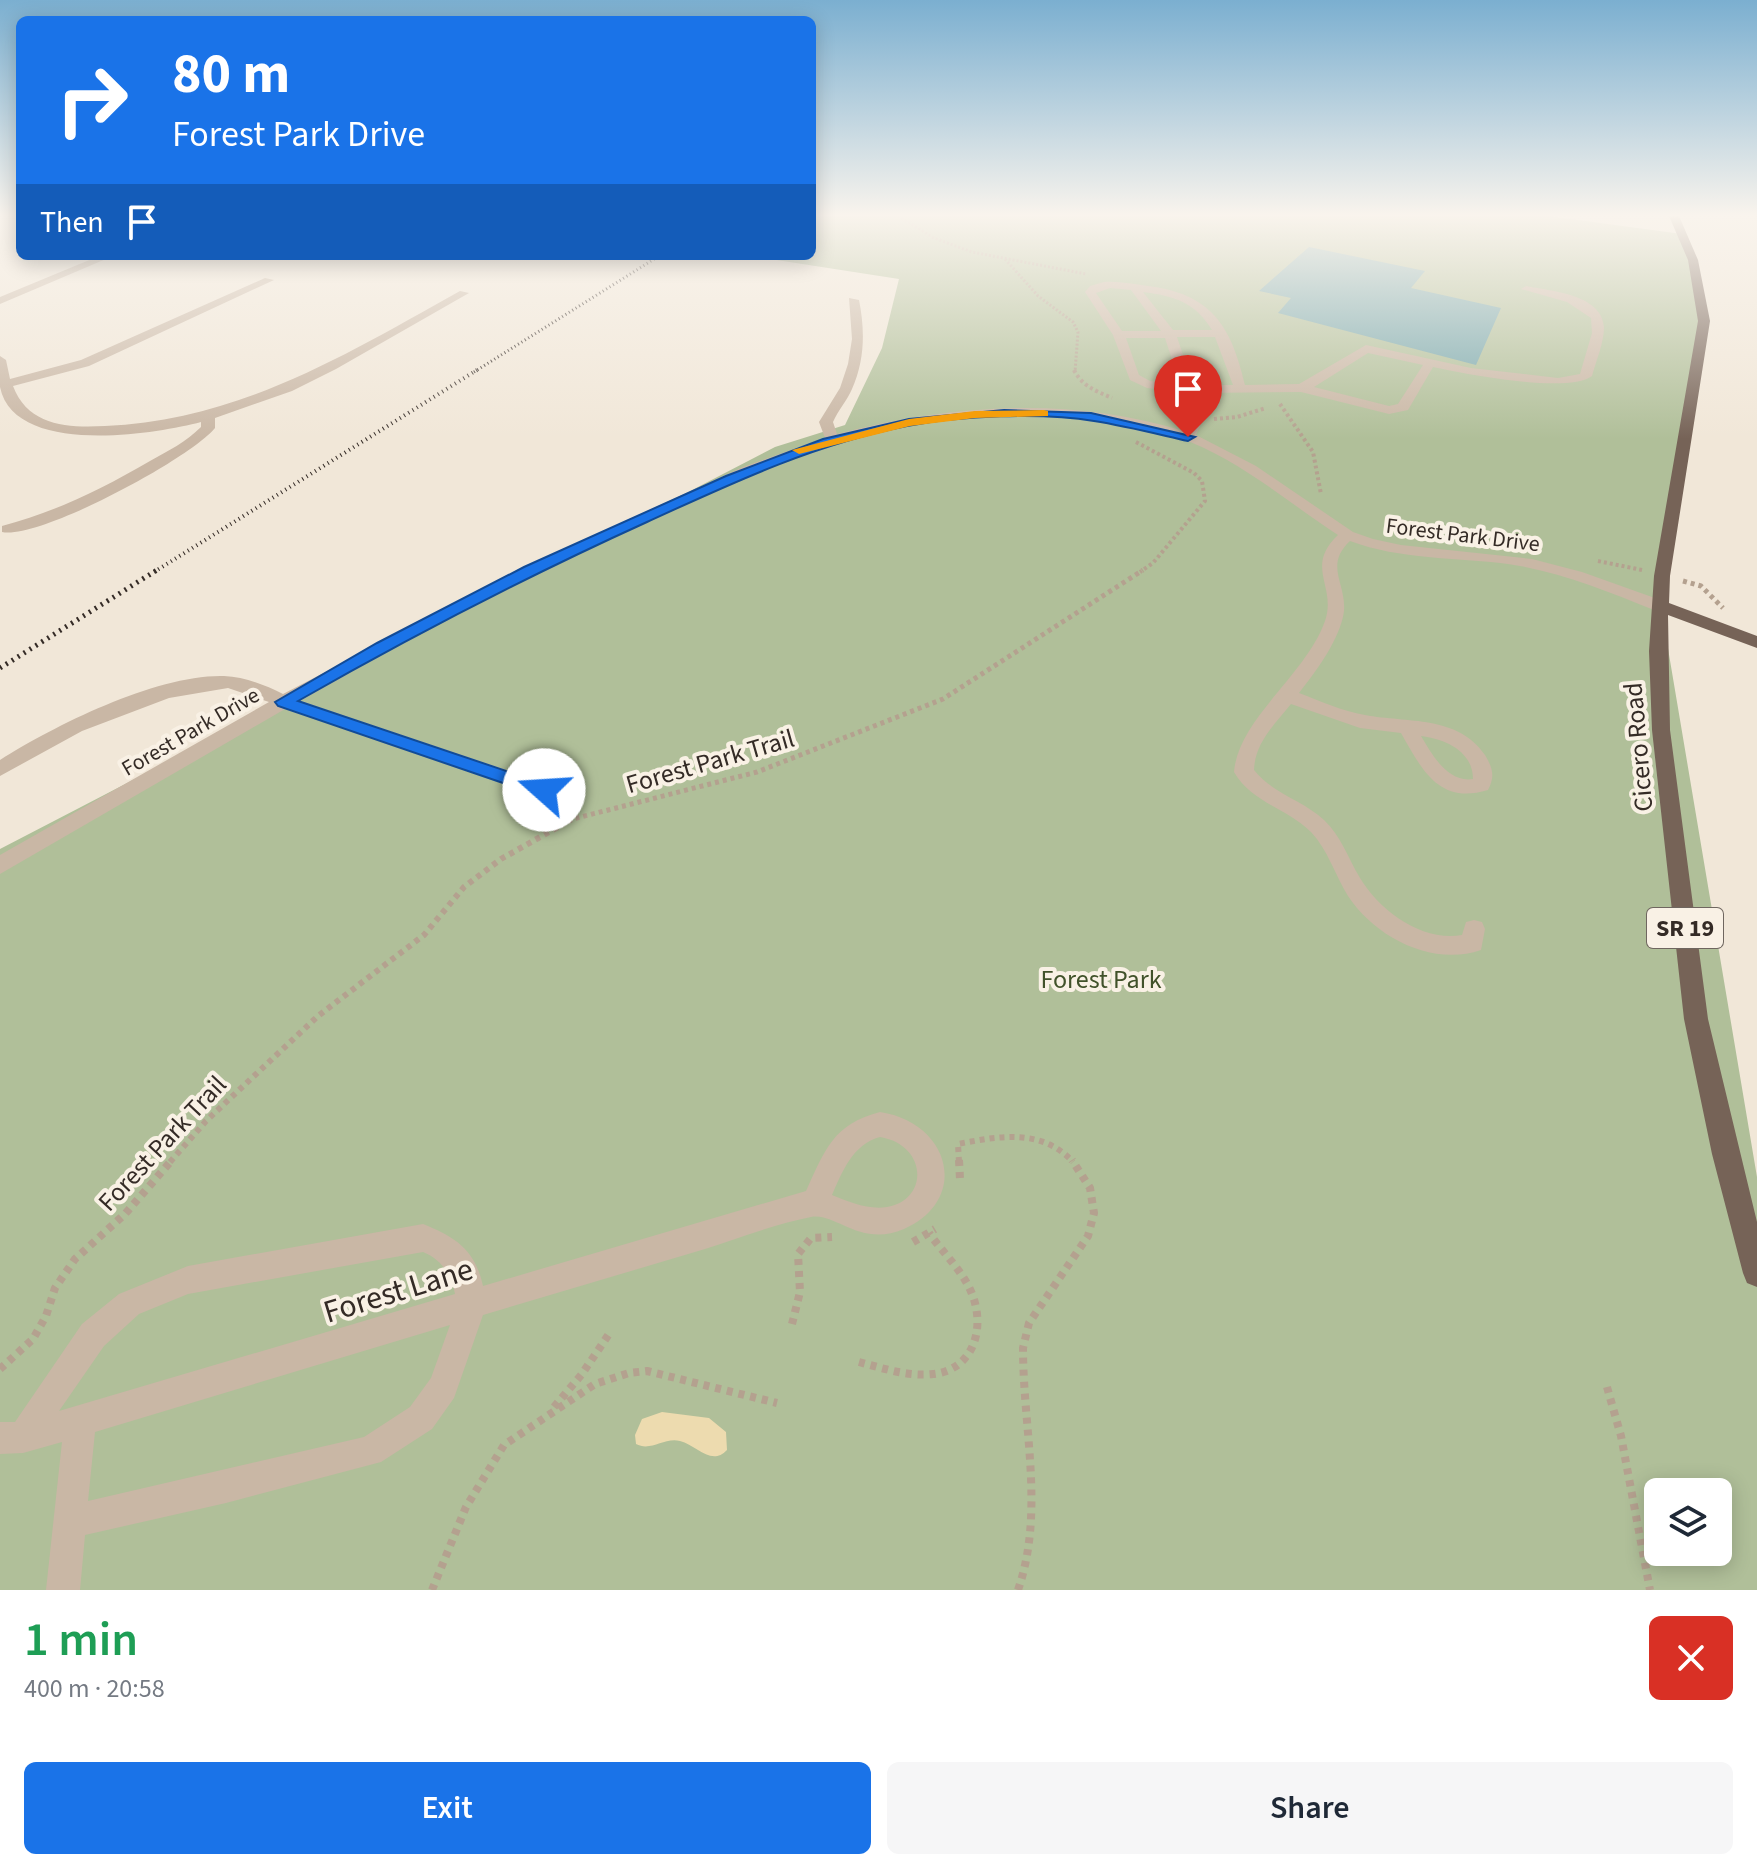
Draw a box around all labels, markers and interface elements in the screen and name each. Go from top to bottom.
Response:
text: 80 m [172,35,290,114]
icon: right [40,48,144,152]
text: Forest Park Drive [172,109,425,160]
icon: arrive [120,200,164,244]
text: Then [40,201,104,244]
pin [1154,355,1222,437]
icon: arrive [1166,367,1210,411]
street label: Forest Park Drive [1384,510,1542,560]
street label: Forest Park Drive [116,679,266,784]
street label: Cicero Road [1614,681,1663,813]
street label: Forest Park Trail [622,720,799,803]
position arrow [502,748,586,832]
road number: SR 19 [1647,908,1723,948]
park label: Forest Park [1040,961,1162,998]
street label: Forest Park Trail [90,1067,235,1219]
street label: Forest Lane [318,1246,479,1336]
map controls [1644,1478,1732,1566]
button: layers [1644,1478,1732,1566]
text: 1 min [24,1606,138,1674]
button: close [1649,1616,1733,1700]
text: 400 m · 20:58 [24,1670,165,1707]
button: Exit [24,1762,871,1854]
button: Share [887,1762,1733,1854]

